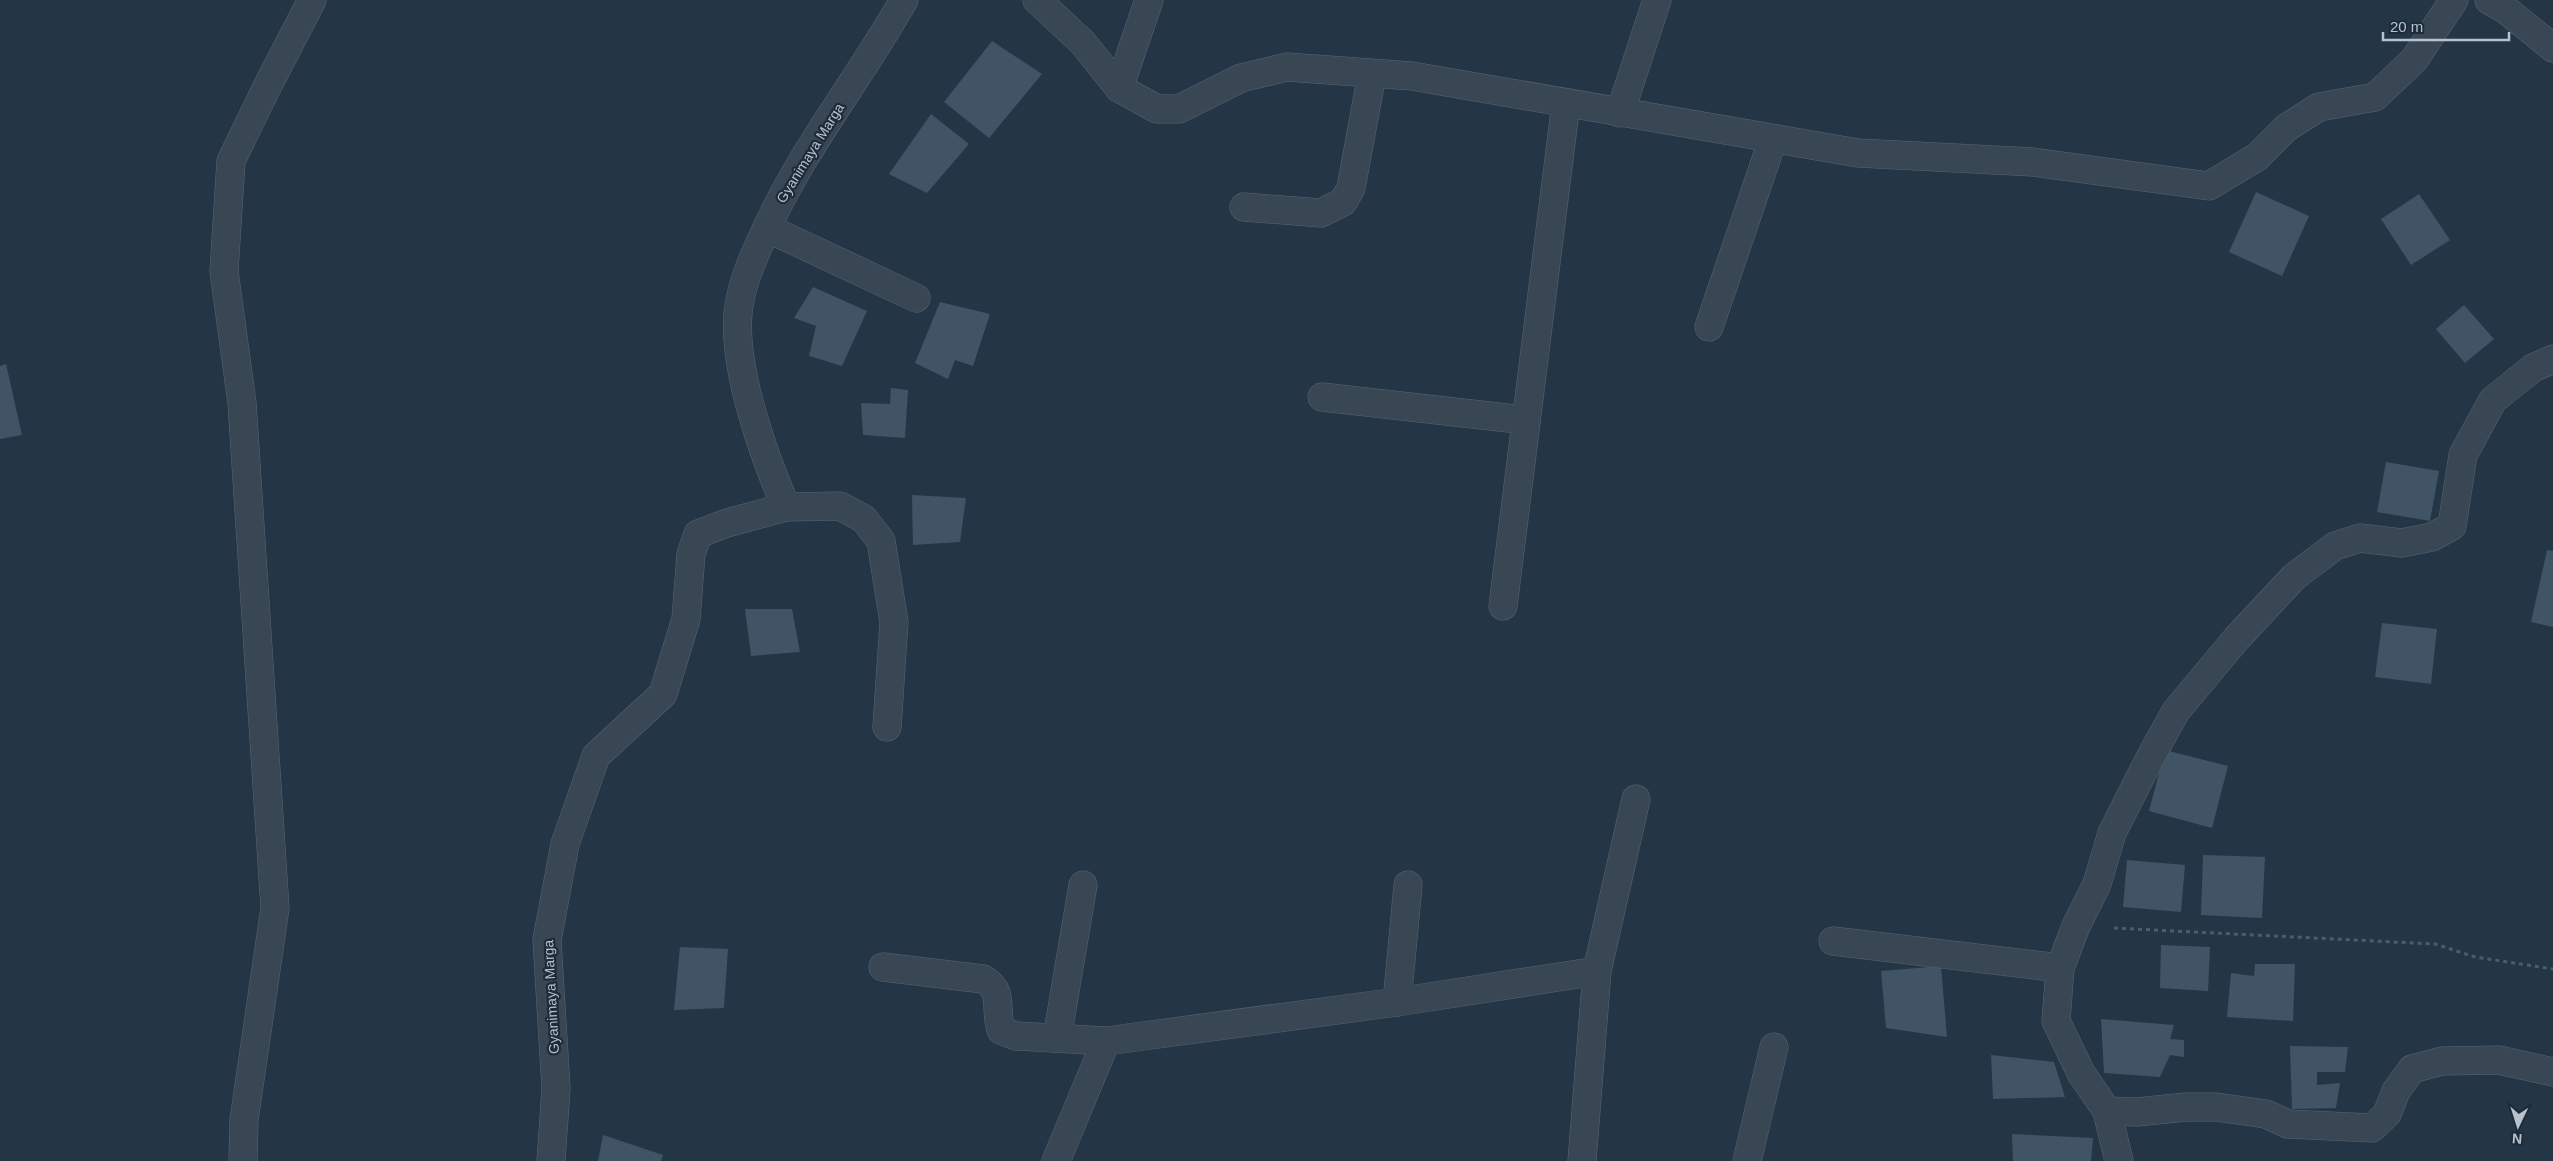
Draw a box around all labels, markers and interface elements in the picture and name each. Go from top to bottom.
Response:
scale bar [2383,10,2509,42]
text: 20 m [2390,18,2423,35]
street label: Gyanimaya Marga [773,100,847,206]
street label: Gyanimaya Marga [540,939,562,1055]
north arrow [2493,1101,2543,1151]
text: N [2511,1131,2523,1147]

